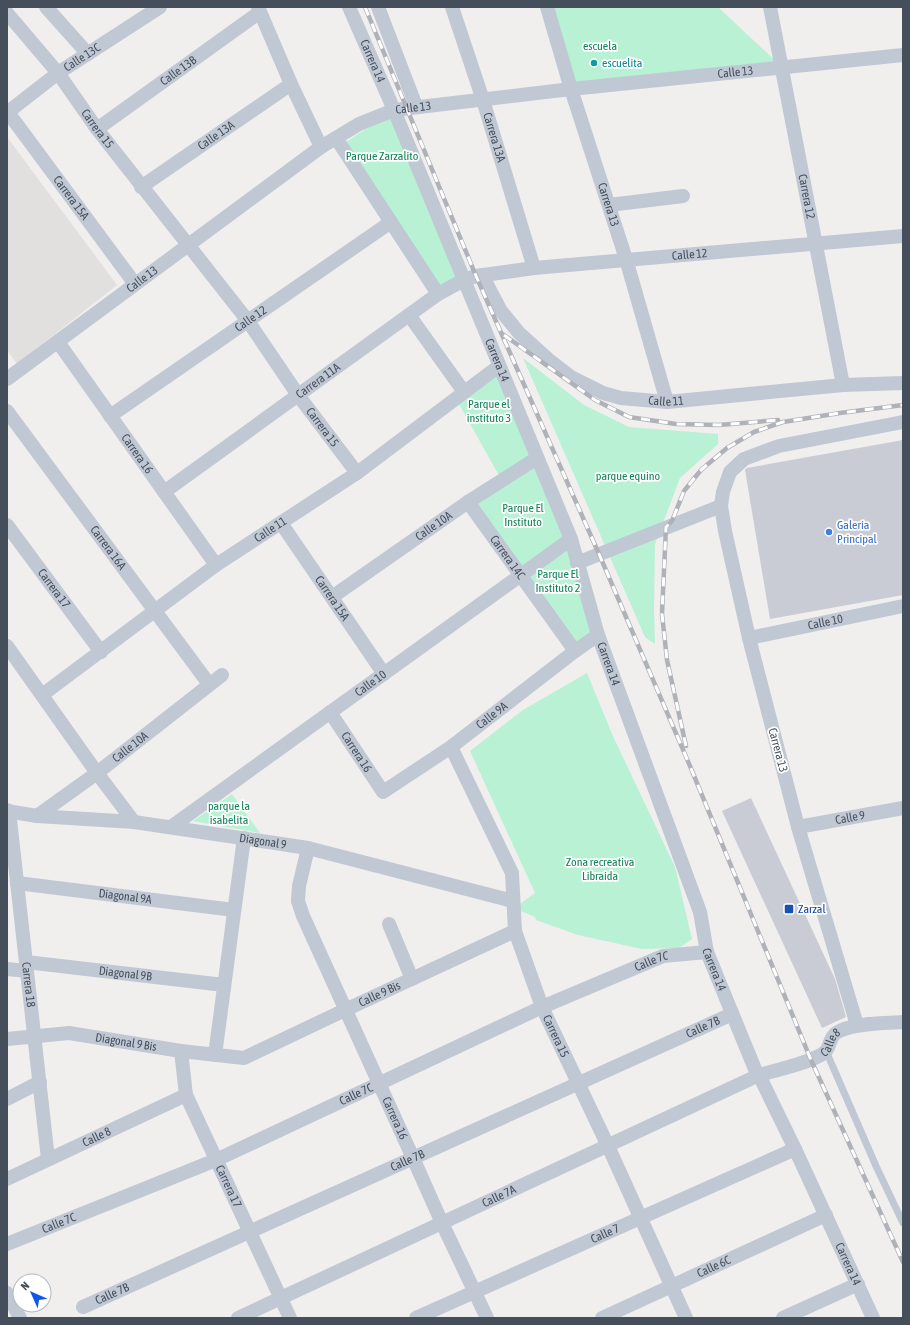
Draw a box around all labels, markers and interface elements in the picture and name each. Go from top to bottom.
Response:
street label: Carrera 14 [357,37,388,85]
park label: escuela [583,39,617,53]
street label: Calle 13C [61,40,104,74]
street label: Calle 13B [157,53,199,88]
place label: escuelita [602,56,642,70]
marker: escuelita [589,58,599,68]
street label: Calle 13 [717,63,754,81]
street label: Calle 13 [395,99,432,117]
street label: Carrera 15 [78,106,117,151]
street label: Carrera 13A [480,111,508,164]
street label: Calle 13A [195,118,237,153]
park label: Parque Zarzalito [346,149,419,163]
street label: Carrera 15A [50,173,92,223]
street label: Carrera 12 [795,173,818,220]
street label: Carrera 13 [595,181,622,228]
street label: Calle 12 [671,246,708,263]
street label: Calle 13 [124,263,161,295]
street label: Calle 12 [232,303,269,335]
street label: Carrera 14 [482,336,512,384]
street label: Carrera 11A [293,360,343,401]
street label: Calle 11 [648,393,685,409]
park label: Parque el instituto 3 [467,397,511,425]
street label: Carrera 15 [303,405,342,450]
street label: Carrera 16 [118,431,156,477]
park label: parque equino [596,469,661,483]
park label: Parque El Instituto [502,501,545,529]
street label: Calle 10A [413,508,455,544]
street label: Calle 11 [252,514,289,545]
place label: Galería Principal [837,518,877,546]
street label: Carrera 16A [87,523,129,573]
marker: Galería Principal [824,527,834,537]
street label: Carrera 14C [487,533,529,582]
street label: Carrera 17 [35,566,73,611]
park label: Parque El Instituto 2 [536,567,580,595]
street label: Carrera 15A [312,573,353,623]
street label: Calle 10 [806,612,845,633]
street label: Carrera 14 [594,640,623,688]
street label: Calle 10 [352,667,389,699]
street label: Calle 9A [473,699,510,732]
street label: Carrera 13 [765,726,791,774]
street label: Calle 10A [110,729,151,765]
street label: Carrera 16 [338,729,375,775]
park label: parque la isabelita [208,799,250,827]
street label: Calle 9 [834,808,867,827]
street label: Diagonal 9 [238,831,288,852]
park label: Zona recreativa Libraida [566,855,634,883]
street label: Diagonal 9A [98,886,153,907]
place label: Zarzal [798,902,826,916]
marker: Zarzal [783,903,795,915]
street label: Carrera 14 [699,947,729,994]
street label: Calle 7C [632,949,669,974]
street label: Carrera 18 [19,961,38,1008]
street label: Diagonal 9B [98,964,153,984]
street label: Calle 9 Bis [356,978,403,1010]
street label: Carrera 15 [540,1013,572,1060]
street label: Calle 7B [684,1013,722,1041]
street label: Calle 8 [818,1025,843,1060]
street label: Diagonal 9 Bis [94,1030,158,1054]
street label: Calle 7C [337,1080,376,1108]
street label: Carrera 16 [379,1095,411,1142]
street label: Calle 8 [80,1124,114,1150]
street label: Calle 7B [388,1147,427,1174]
street label: Carrera 17 [213,1163,245,1210]
street label: Calle 7A [480,1182,518,1210]
street label: Calle 7C [40,1210,79,1236]
street label: Calle 7 [589,1221,622,1246]
street label: Carrera 14 [832,1240,864,1288]
street label: Calle 6C [695,1253,733,1280]
north arrow [12,1273,52,1313]
text: N [18,1279,31,1292]
street label: Calle 7B [93,1280,132,1308]

